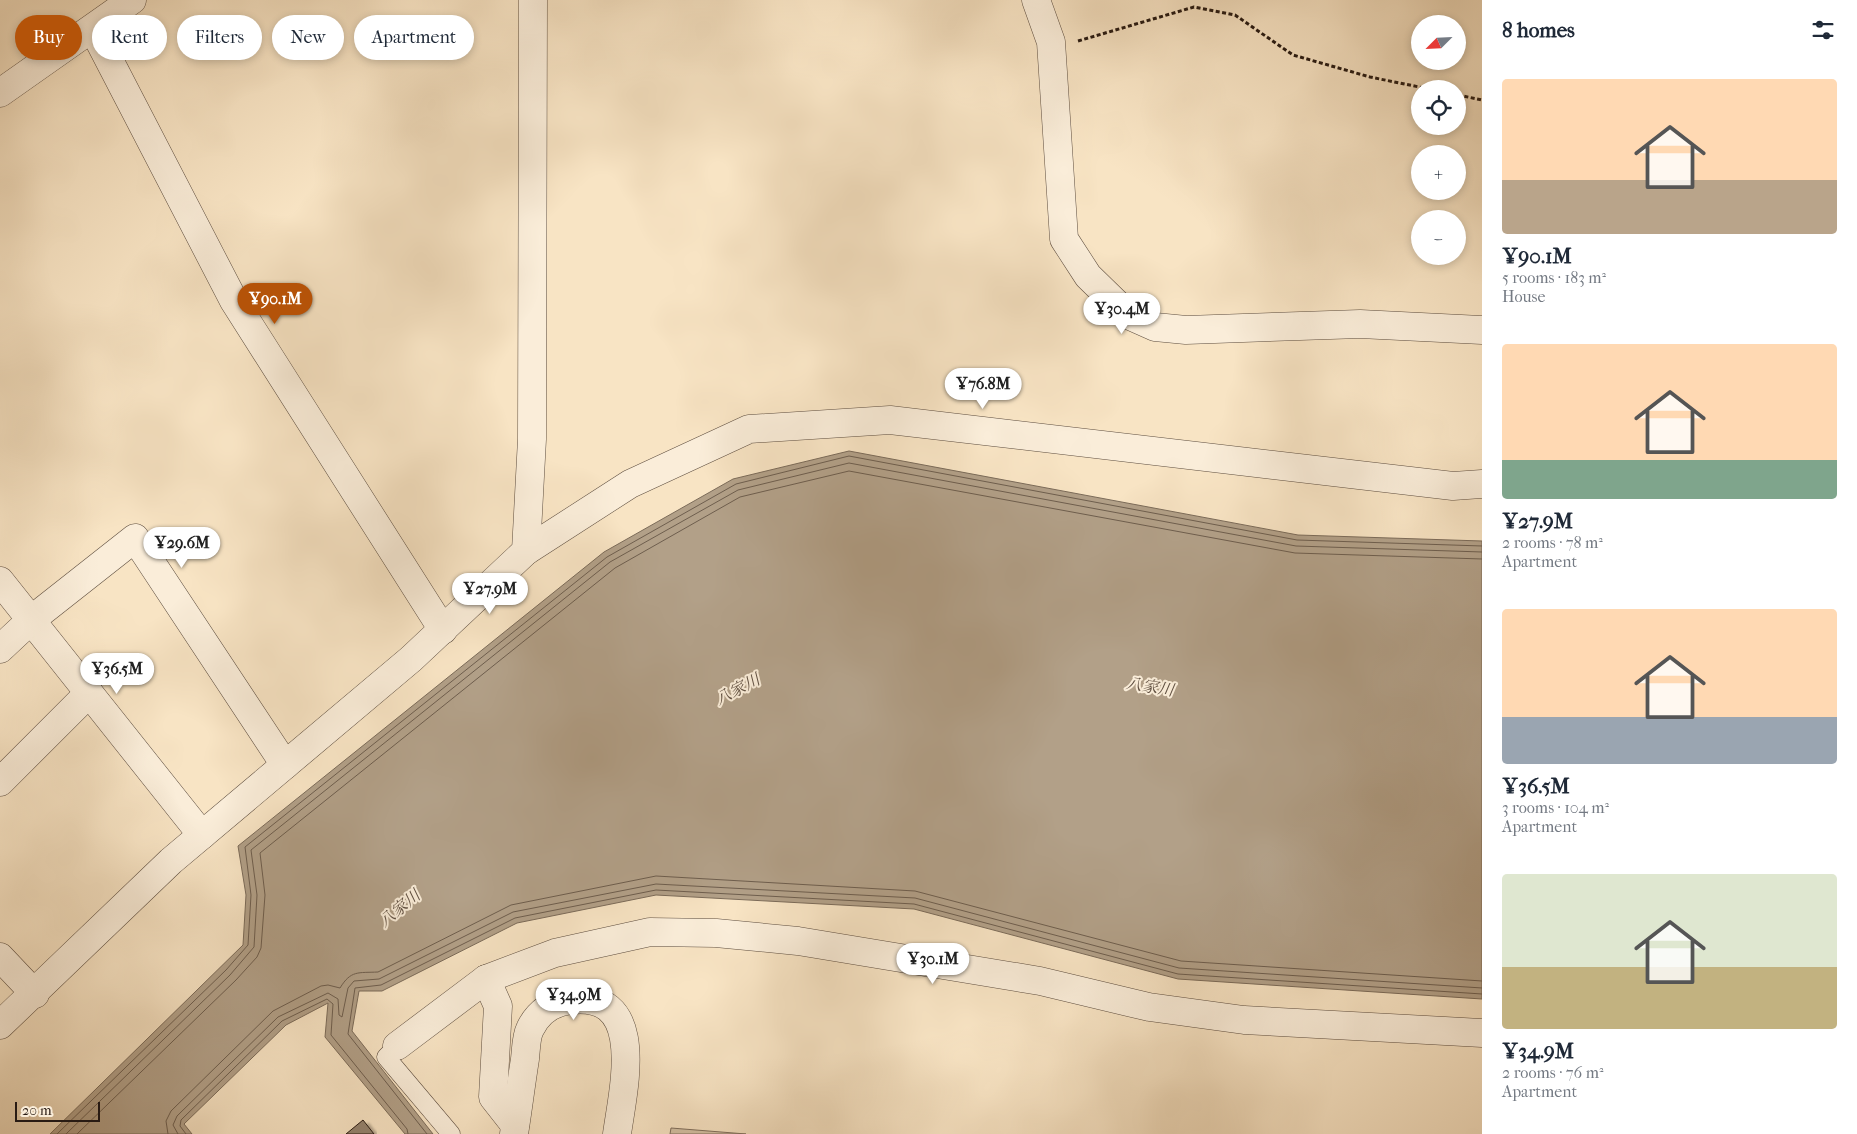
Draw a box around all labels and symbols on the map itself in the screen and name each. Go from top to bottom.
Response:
north arrow [1411,15,1466,70]
pin: ¥90.1M [234,282,316,325]
pin: ¥30.4M [1081,292,1163,335]
pin: ¥76.8M [942,368,1024,410]
pin: ¥29.6M [141,526,223,569]
pin: ¥27.9M [449,572,531,615]
pin: ¥36.5M [76,652,158,695]
water label: 八家川 [712,669,765,709]
water label: 八家川 [1125,673,1177,700]
water label: 八家川 [375,884,425,931]
pin: ¥30.1M [892,942,974,985]
pin: ¥34.9M [533,978,615,1021]
scale bar [15,1099,100,1122]

